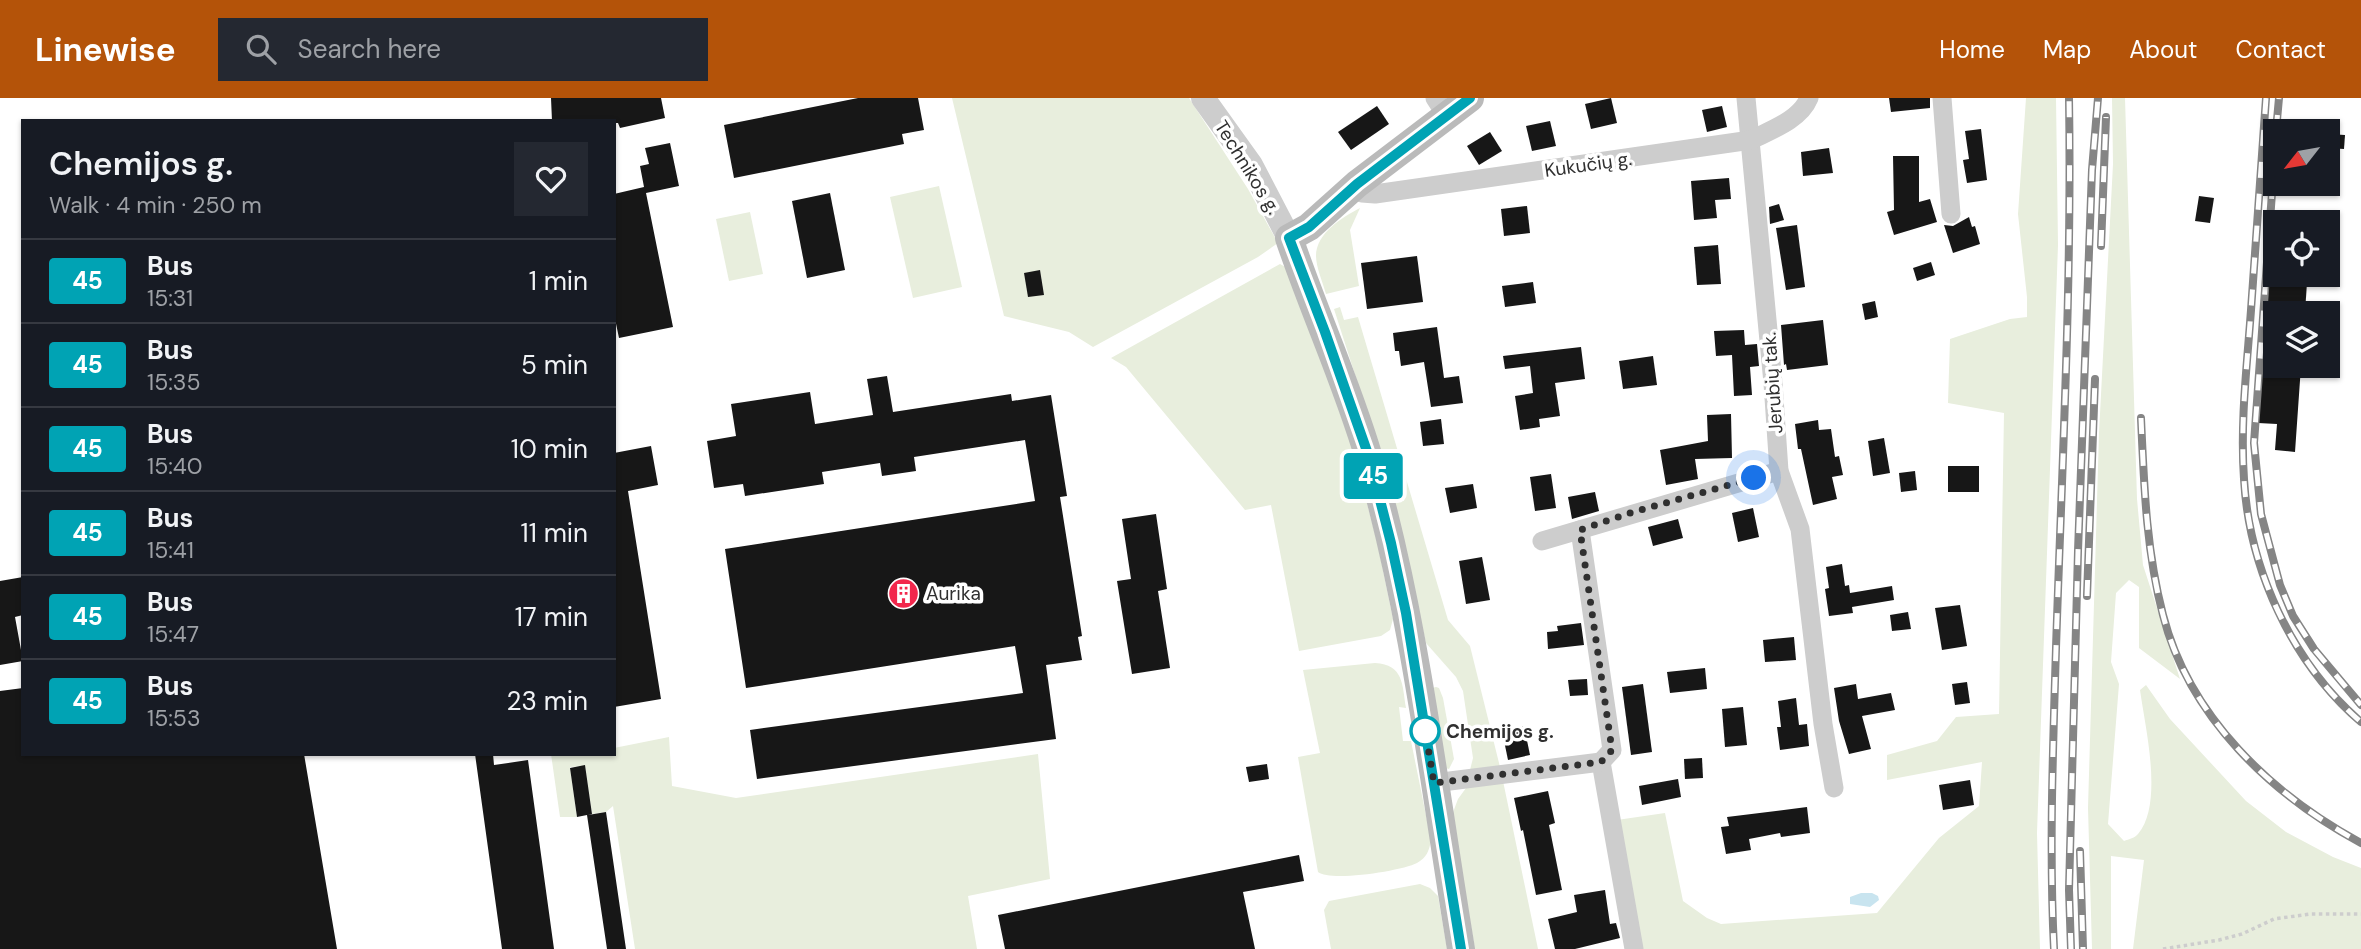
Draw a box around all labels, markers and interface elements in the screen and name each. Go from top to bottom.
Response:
search box [218,18,708,81]
text: Linewise [35,28,176,71]
icon: search [242,30,280,68]
text: Search here [298,32,441,66]
text: Home [1939,34,2005,65]
text: Map [2043,34,2091,65]
text: About [2129,34,2198,65]
text: Contact [2236,34,2326,65]
street label: Technikos g. [1209,116,1286,219]
north arrow [2263,119,2340,196]
map controls [2263,119,2340,378]
text: Chemijos g. [49,142,233,185]
button: heart [514,142,588,216]
street label: Kukučių g. [1543,146,1633,183]
text: Walk · 4 min · 250 m [49,190,262,220]
button: locate [2263,210,2340,287]
text: Bus [147,249,193,283]
text: 1 min [529,264,588,298]
text: 45 [72,265,103,296]
text: 15:31 [147,283,193,313]
button: layers [2263,301,2340,378]
street label: Jerubių tak. [1756,331,1789,435]
text: Bus [147,333,193,367]
text: 5 min [521,348,588,382]
text: 45 [72,349,103,380]
text: 15:35 [147,367,200,397]
text: Bus [147,417,193,451]
text: 10 min [511,432,588,466]
text: 45 [72,433,103,464]
text: 15:40 [147,451,203,481]
line badge: 45 [1342,453,1404,499]
text: 45 [1358,460,1388,491]
your location [1736,460,1771,495]
text: Bus [147,501,193,535]
text: 11 min [521,516,588,550]
text: 45 [72,517,103,548]
text: 15:41 [147,535,194,565]
building icon: Aurika [886,576,920,610]
place label: Aurika [926,581,981,606]
text: Bus [147,585,193,619]
text: 17 min [515,600,588,634]
text: 45 [72,601,103,632]
text: 15:47 [147,619,199,649]
text: Bus [147,669,193,703]
text: 23 min [506,684,588,718]
text: 45 [72,685,103,716]
text: 15:53 [147,703,200,733]
marker: Chemijos g. [1410,716,1440,746]
place label: Chemijos g. [1446,719,1554,744]

